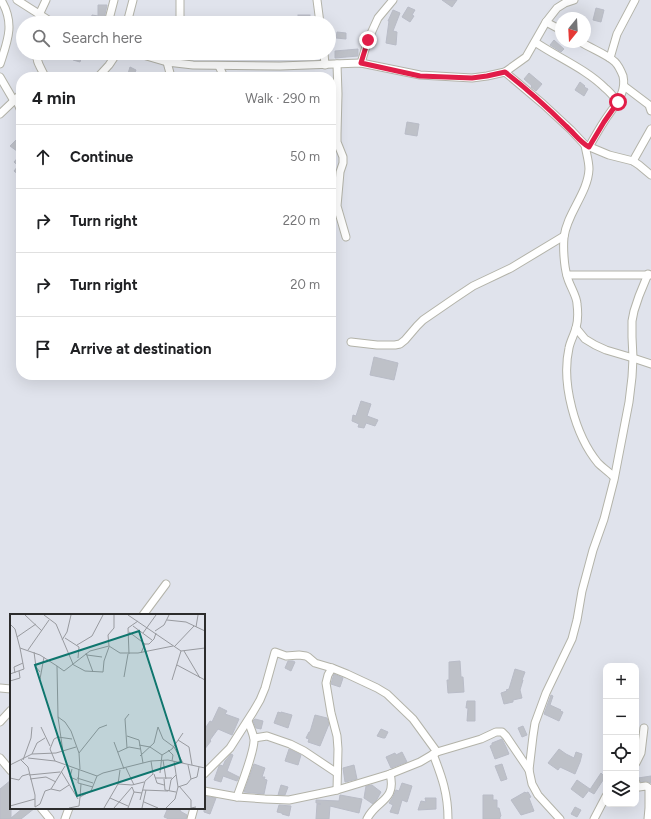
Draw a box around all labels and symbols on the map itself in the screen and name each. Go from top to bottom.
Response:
north arrow [555,12,591,48]
route end [359,31,377,49]
route start [609,93,627,111]
inset map [10,614,205,809]

